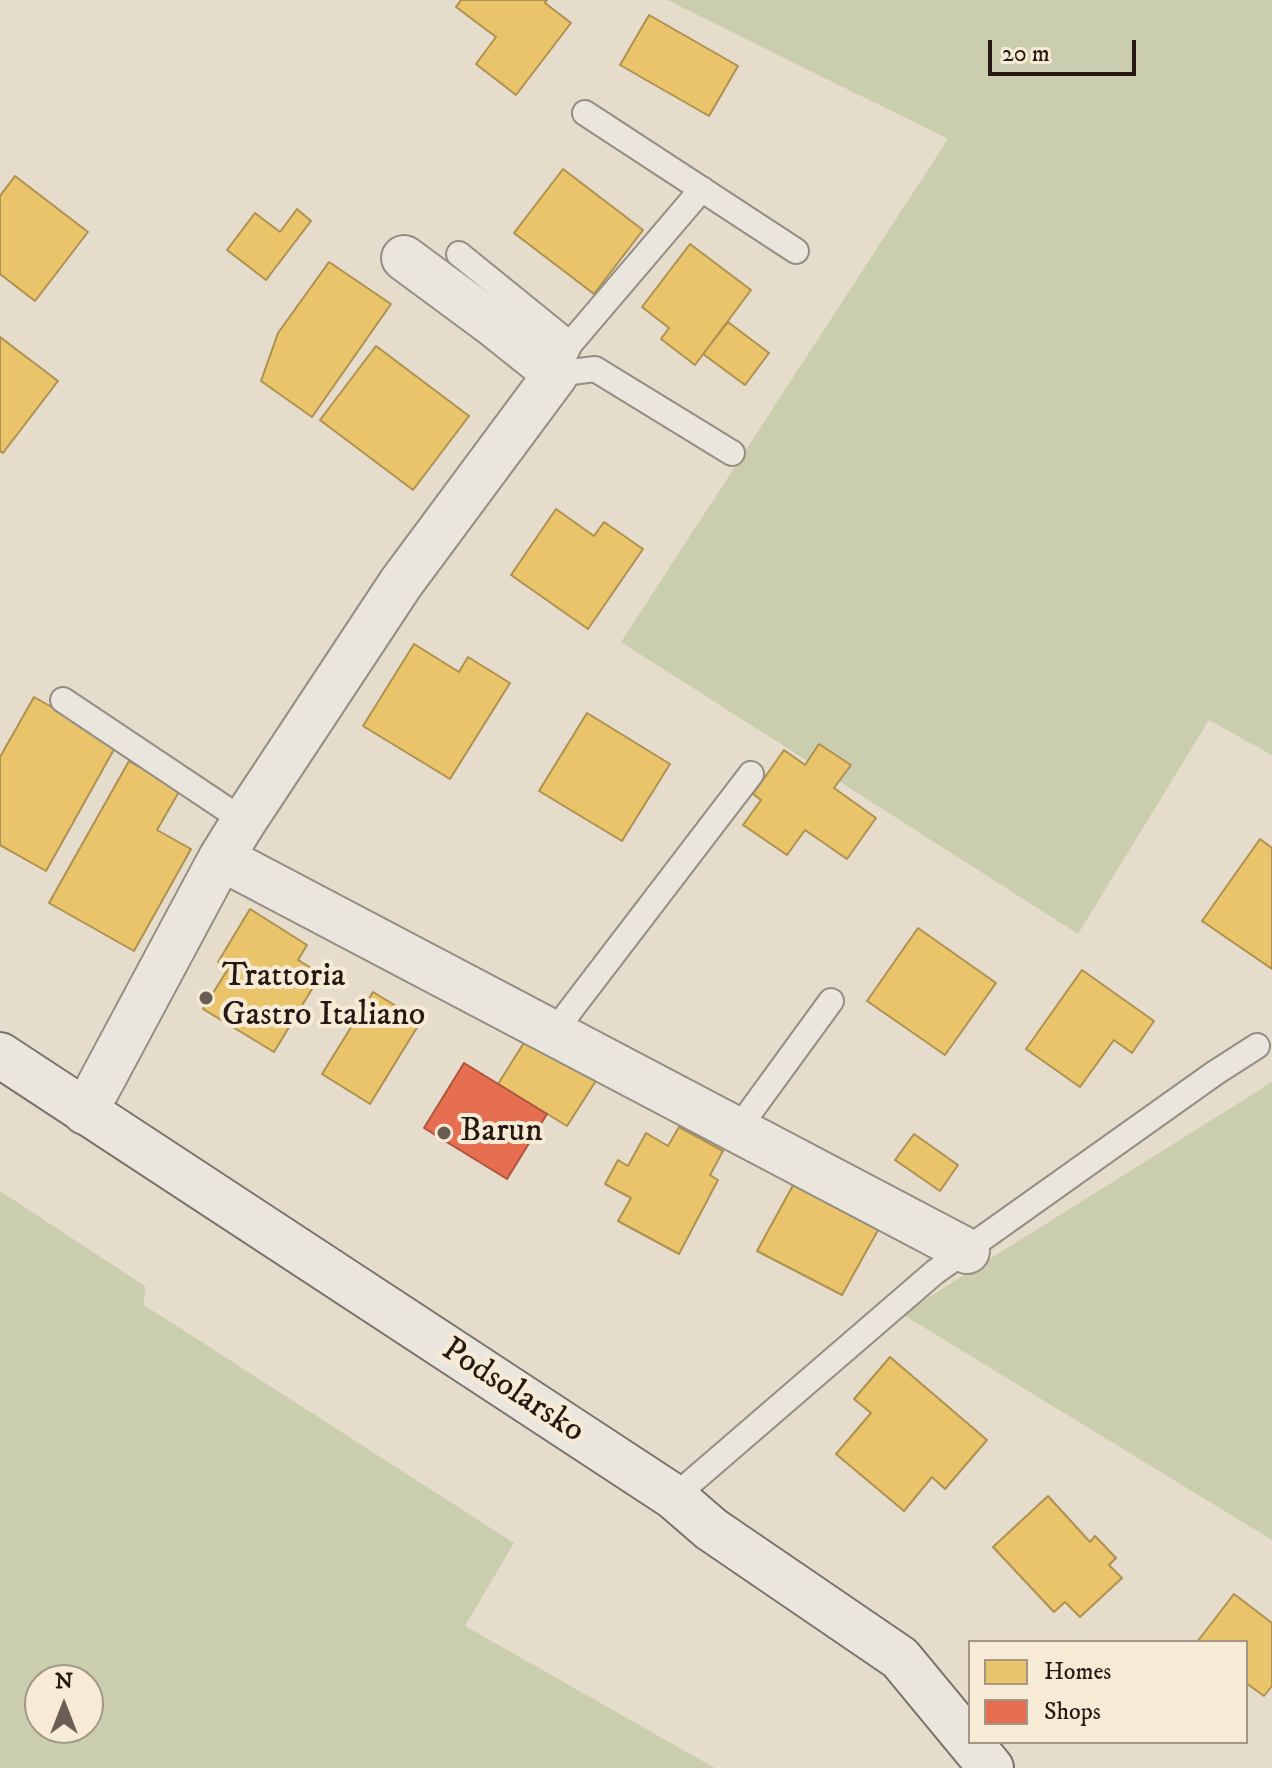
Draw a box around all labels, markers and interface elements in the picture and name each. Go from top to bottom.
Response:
scale bar [992,24,1140,74]
text: 20 m [1002,39,1050,69]
place label: Trattoria Gastro Italiano [222,958,425,1038]
marker: Trattoria Gastro Italiano [197,989,215,1007]
place label: Barun [460,1113,543,1153]
marker: Barun [435,1124,453,1142]
street label: Podsolarsko [433,1331,591,1453]
legend [968,1640,1248,1744]
text: Homes [1044,1657,1111,1687]
north arrow [24,1664,104,1744]
text: N [55,1668,73,1695]
text: Shops [1044,1697,1101,1727]

